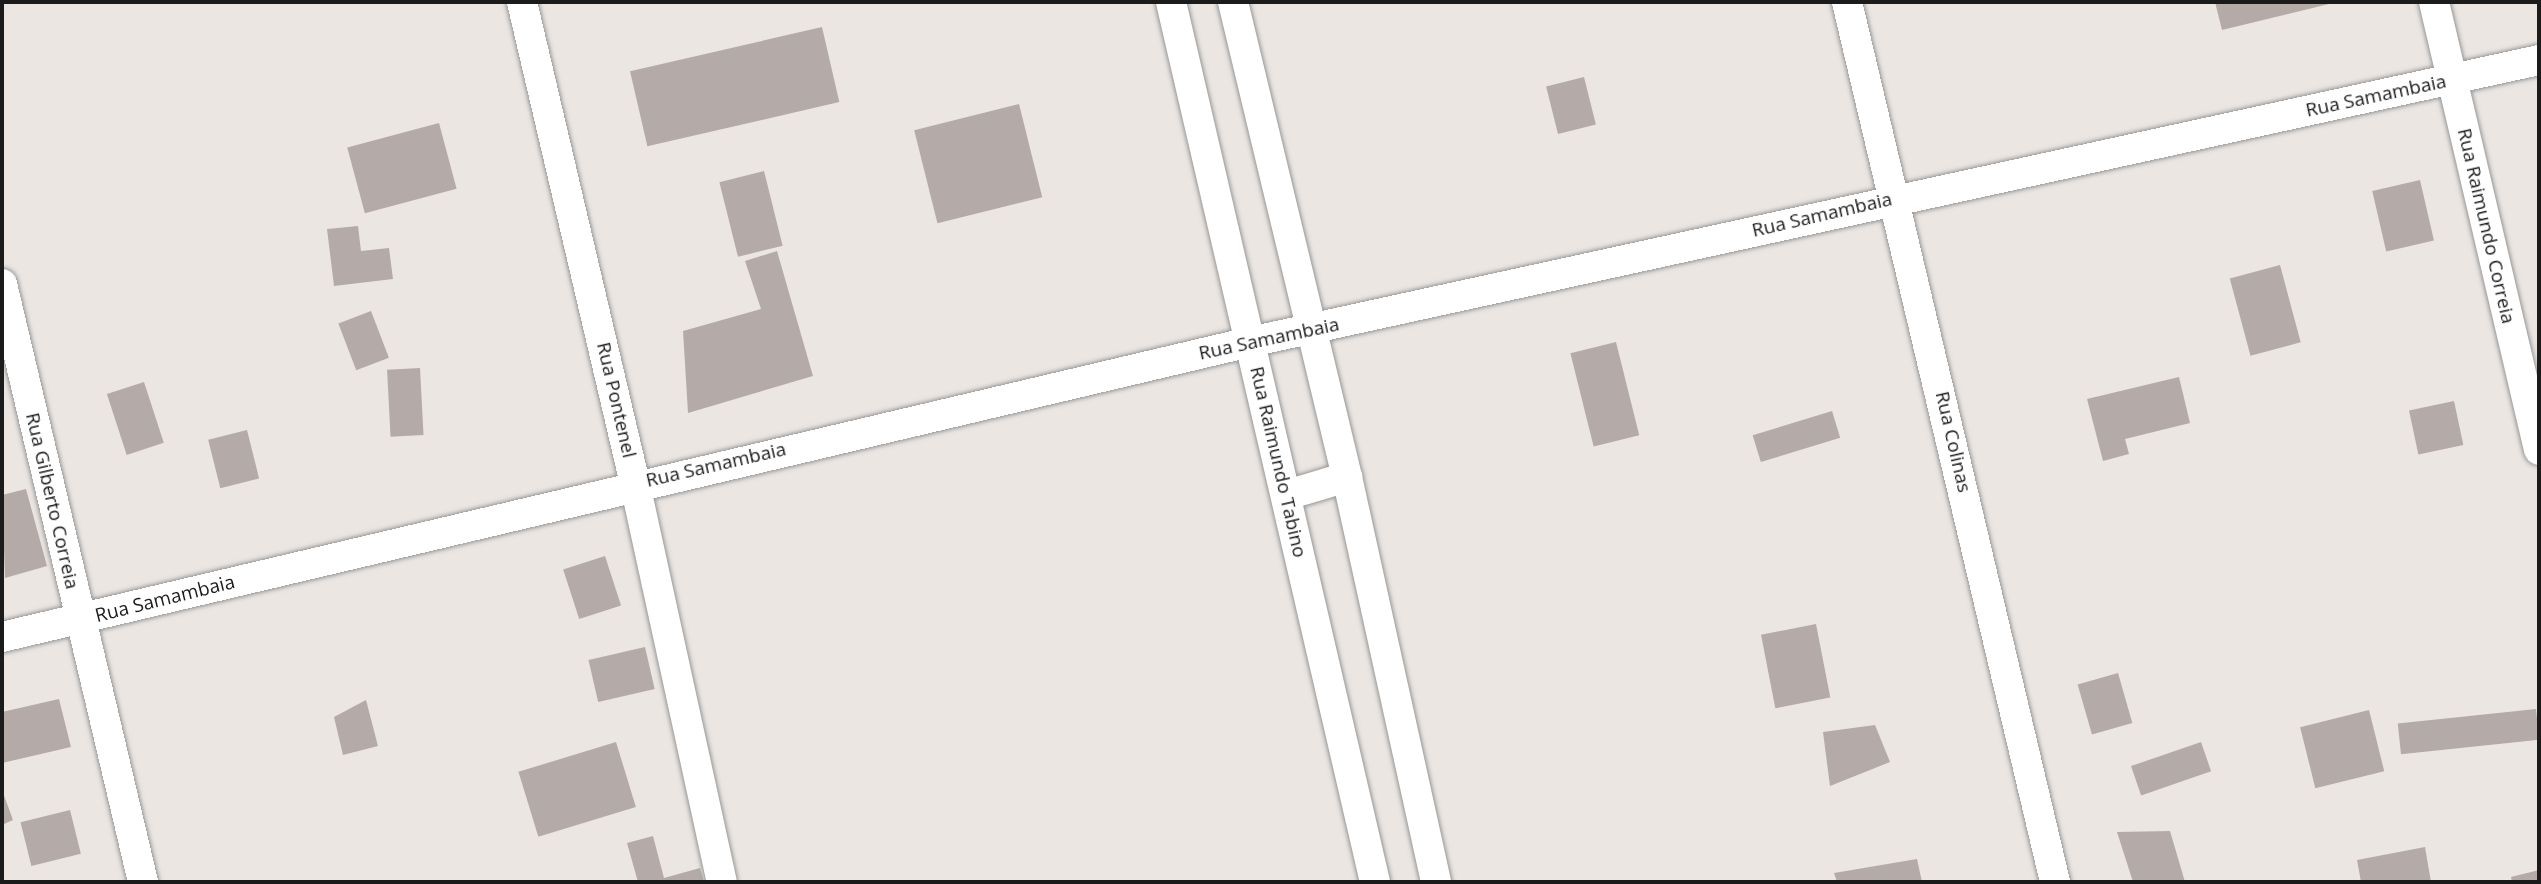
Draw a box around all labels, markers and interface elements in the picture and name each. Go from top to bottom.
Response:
street label: Rua Samambaia [2304,70,2448,122]
street label: Rua Raimundo Correia [2452,126,2520,326]
street label: Rua Samambaia [1750,188,1894,242]
street label: Rua Samambaia [1197,313,1341,365]
street label: Rua Pontenel [592,340,640,460]
street label: Rua Raimundo Tabino [1245,364,1311,560]
street label: Rua Colinas [1930,389,1976,495]
street label: Rua Gilberto Correia [21,411,83,591]
street label: Rua Samambaia [644,438,788,492]
street label: Rua Samambaia [93,571,237,627]

